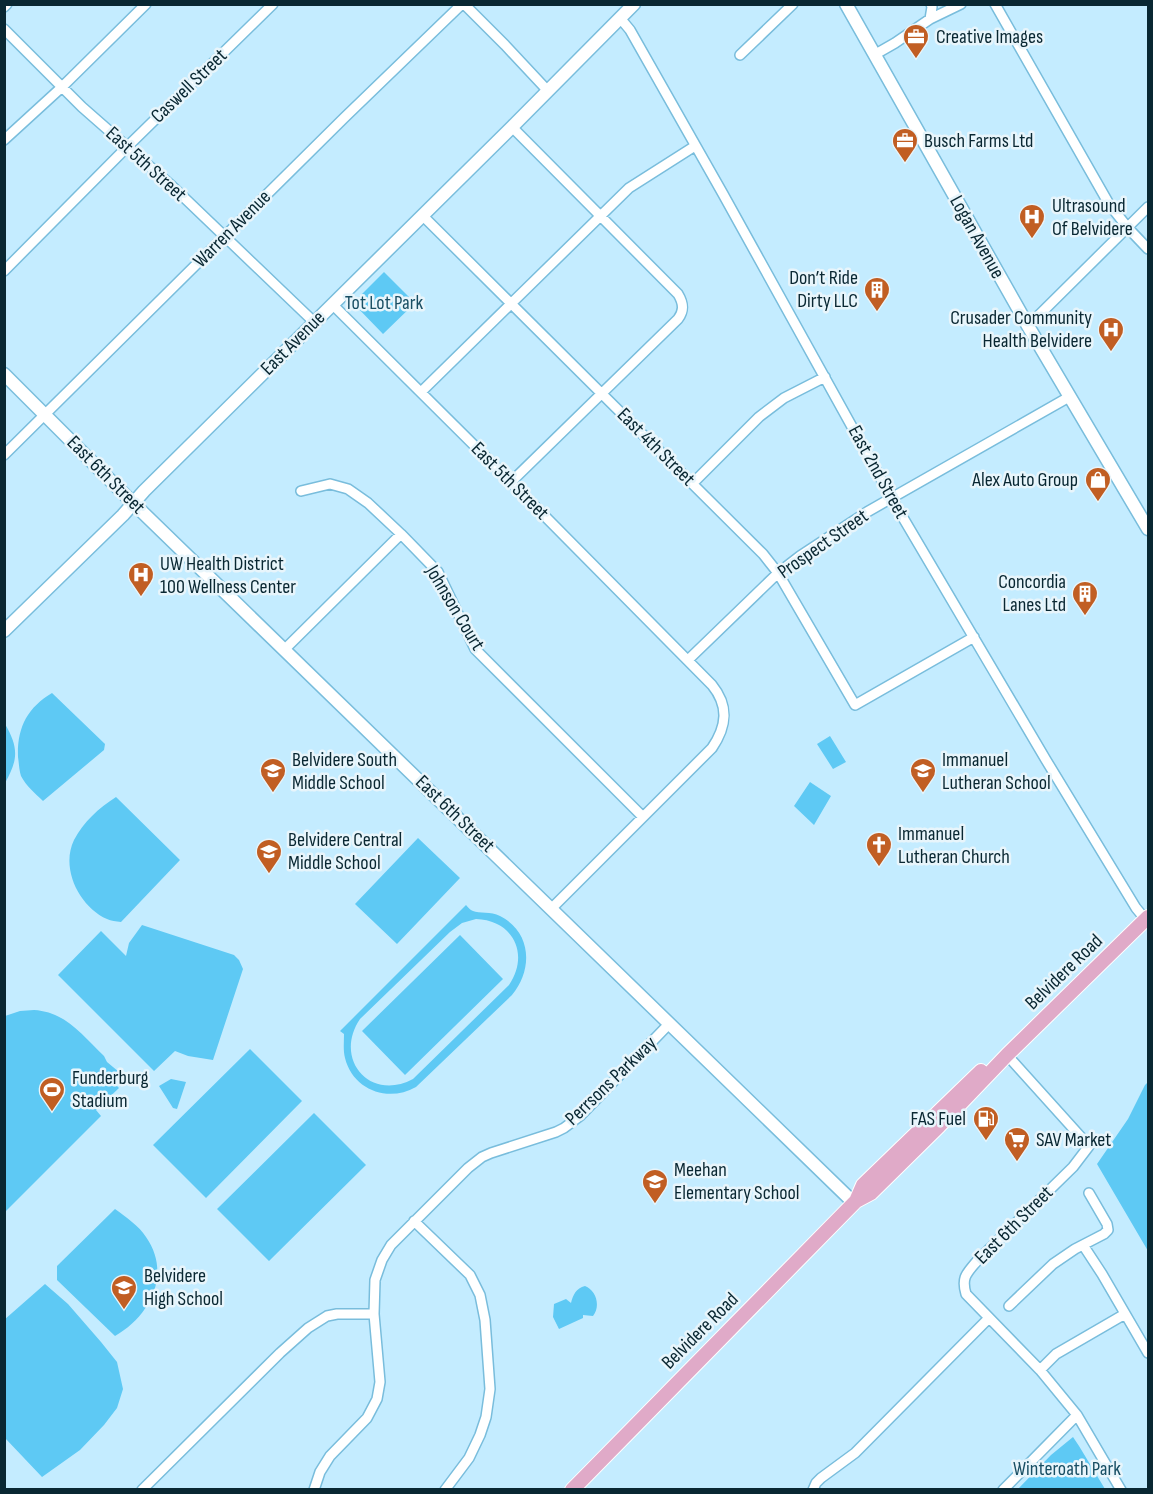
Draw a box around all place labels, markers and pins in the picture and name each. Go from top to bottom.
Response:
office icon: Creative Images [901,22,931,60]
place label: Creative Images [936,25,1043,49]
office icon: Busch Farms Ltd [890,126,920,164]
place label: Busch Farms Ltd [924,129,1033,153]
place label: Ultrasound Of Belvidere [1052,194,1133,241]
hospital icon: Ultrasound Of Belvidere [1017,202,1047,240]
place label: Don’t Ride Dirty LLC [789,266,858,313]
building icon: Don’t Ride Dirty LLC [862,275,892,313]
place label: Crusader Community Health Belvidere [950,306,1092,353]
hospital icon: Crusader Community Health Belvidere [1096,315,1126,353]
shop icon: Alex Auto Group [1083,465,1113,503]
place label: Alex Auto Group [971,468,1078,492]
place label: UW Health District 100 Wellness Center [160,552,296,599]
hospital icon: UW Health District 100 Wellness Center [126,560,156,598]
place label: Concordia Lanes Ltd [998,570,1066,617]
building icon: Concordia Lanes Ltd [1070,579,1100,617]
place label: Belvidere South Middle School [292,748,397,795]
place label: Immanuel Lutheran School [942,748,1051,795]
school or university icon: Belvidere South Middle School [258,756,288,794]
school or university icon: Immanuel Lutheran School [908,756,938,794]
place label: Immanuel Lutheran Church [898,822,1010,869]
place label: Belvidere Central Middle School [288,828,402,875]
church icon: Immanuel Lutheran Church [864,830,894,868]
school or university icon: Belvidere Central Middle School [254,837,284,875]
place label: Funderburg Stadium [72,1066,148,1113]
sports icon: Funderburg Stadium [37,1075,67,1113]
fuel station icon: FAS Fuel [971,1104,1001,1142]
place label: FAS Fuel [911,1107,966,1131]
supermarket icon: SAV Market [1002,1125,1032,1163]
place label: SAV Market [1036,1128,1111,1152]
place label: Meehan Elementary School [674,1158,800,1205]
school or university icon: Meehan Elementary School [640,1167,670,1205]
place label: Belvidere High School [144,1264,223,1311]
school or university icon: Belvidere High School [109,1273,139,1311]

